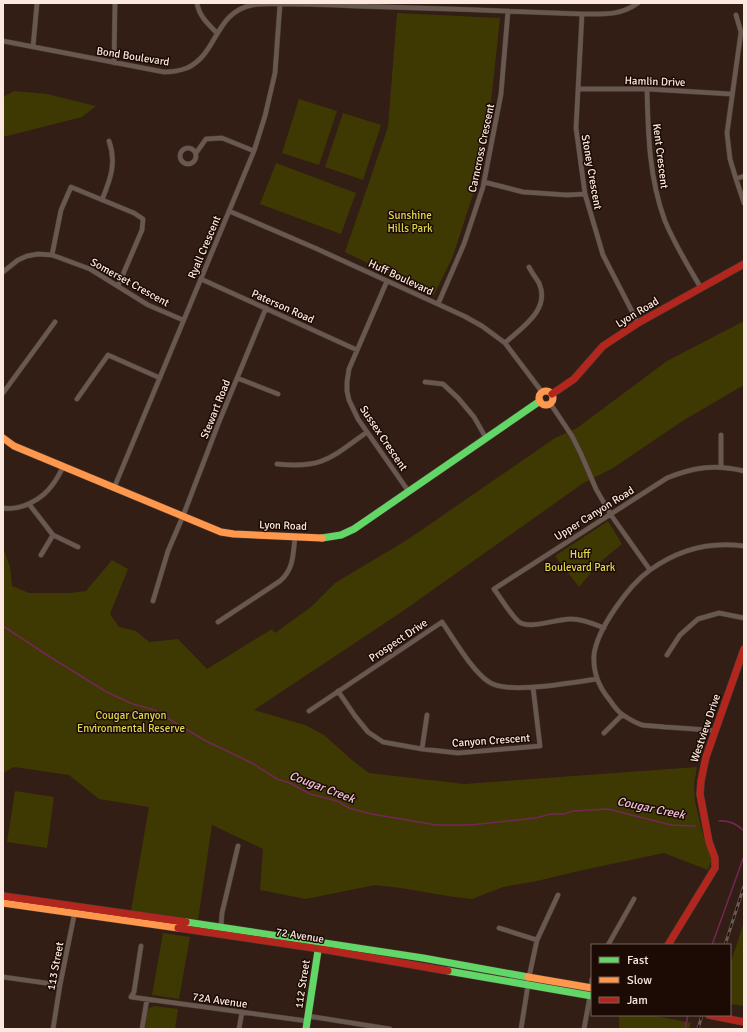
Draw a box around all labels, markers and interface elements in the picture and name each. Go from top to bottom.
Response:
street label: Bond Boulevard [95,44,171,69]
street label: Hamlin Drive [624,74,686,89]
street label: Carncross Crescent [466,102,497,194]
street label: Kent Crescent [650,123,671,189]
street label: Stoney Crescent [579,134,605,211]
park label: Sunshine Hills Park [387,209,433,235]
street label: Ryall Crescent [185,214,224,281]
street label: Somerset Crescent [88,255,172,310]
street label: Huff Boulevard [366,257,435,298]
street label: Paterson Road [249,287,316,326]
street label: Lyon Road [613,294,661,330]
street label: Stewart Road [198,378,233,441]
street label: Sussex Crescent [357,403,410,474]
street label: Upper Canyon Road [552,484,637,543]
street label: Lyon Road [259,518,307,533]
park label: Huff Boulevard Park [545,548,616,574]
street label: Prospect Drive [367,616,430,665]
street label: Westview Drive [688,692,723,764]
park label: Cougar Canyon Environmental Reserve [77,709,185,735]
street label: Canyon Crescent [451,731,531,750]
water label: Cougar Creek [287,768,358,807]
water label: Cougar Creek [616,794,687,823]
street label: 72 Avenue [275,925,325,946]
street label: 113 Street [44,941,67,991]
legend [591,944,731,1016]
text: Fast [627,953,648,968]
street label: 112 Street [292,959,313,1009]
text: Slow [627,973,652,988]
street label: 72A Avenue [192,990,248,1011]
text: Jam [627,993,648,1008]

